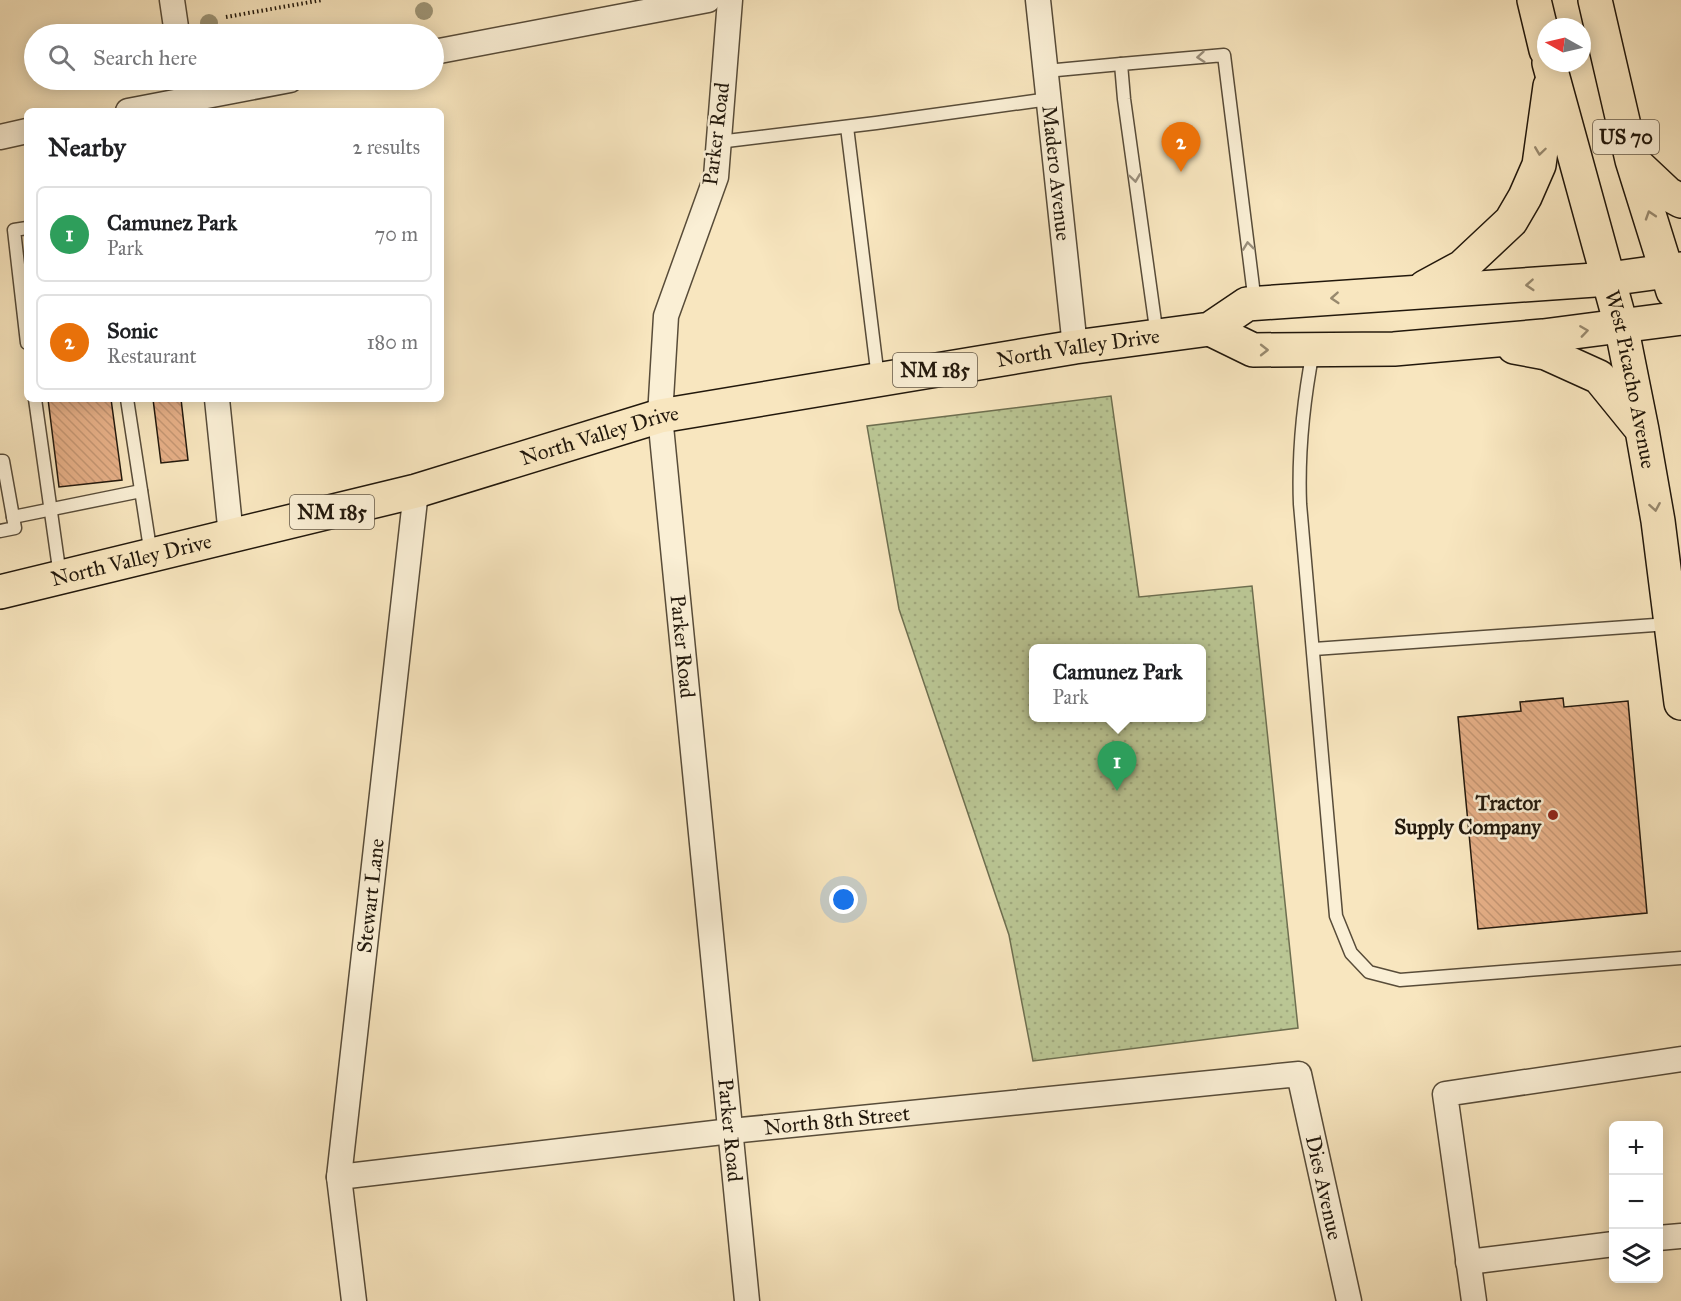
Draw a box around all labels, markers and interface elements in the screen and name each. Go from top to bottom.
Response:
north arrow [1537,18,1591,72]
search box [24,24,444,90]
icon: search [45,41,78,74]
text: Search here [93,44,197,71]
one-way arrow [1196,50,1205,63]
street label: Parker Road [697,81,735,187]
street label: Madero Avenue [1036,104,1077,242]
road number: US 70 [1593,120,1659,154]
pin: 2 [1162,122,1200,172]
text: Nearby [48,131,126,163]
text: 2 results [352,135,420,159]
one-way arrow [1535,147,1547,156]
one-way arrow [1128,174,1141,183]
text: Camunez Park [107,209,237,236]
one-way arrow [1645,210,1657,221]
text: 1 [66,222,73,246]
text: 70 m [375,222,418,246]
text: Park [107,236,143,260]
one-way arrow [1242,241,1255,250]
one-way arrow [1525,278,1534,291]
street label: West Picacho Avenue [1599,287,1662,471]
one-way arrow [1330,292,1339,305]
text: Sonic [107,317,158,344]
street label: North Valley Drive [995,323,1161,373]
one-way arrow [1580,325,1589,337]
text: 2 [65,330,74,354]
text: 180 m [367,330,418,354]
text: Restaurant [107,344,197,368]
one-way arrow [1260,344,1269,356]
road number: NM 185 [893,353,977,387]
street label: North Valley Drive [517,400,681,471]
road number: NM 185 [290,495,374,529]
one-way arrow [1648,501,1661,511]
street label: North Valley Drive [48,528,214,592]
street label: Parker Road [665,594,701,700]
popup [1029,644,1206,722]
text: Camunez Park [1052,658,1183,685]
text: Park [1052,685,1089,709]
pin: 1 [1098,742,1136,791]
place label: Tractor Supply Company [1394,790,1542,840]
marker: Tractor Supply Company [1546,808,1560,822]
street label: Stewart Lane [351,837,390,954]
your location [829,885,858,914]
street label: Parker Road [712,1077,748,1183]
street label: North 8th Street [763,1100,912,1141]
map controls [1609,1121,1663,1283]
button: + [1609,1121,1663,1175]
street label: Dies Avenue [1300,1133,1348,1243]
button: − [1609,1175,1663,1229]
button: layers [1609,1229,1663,1283]

